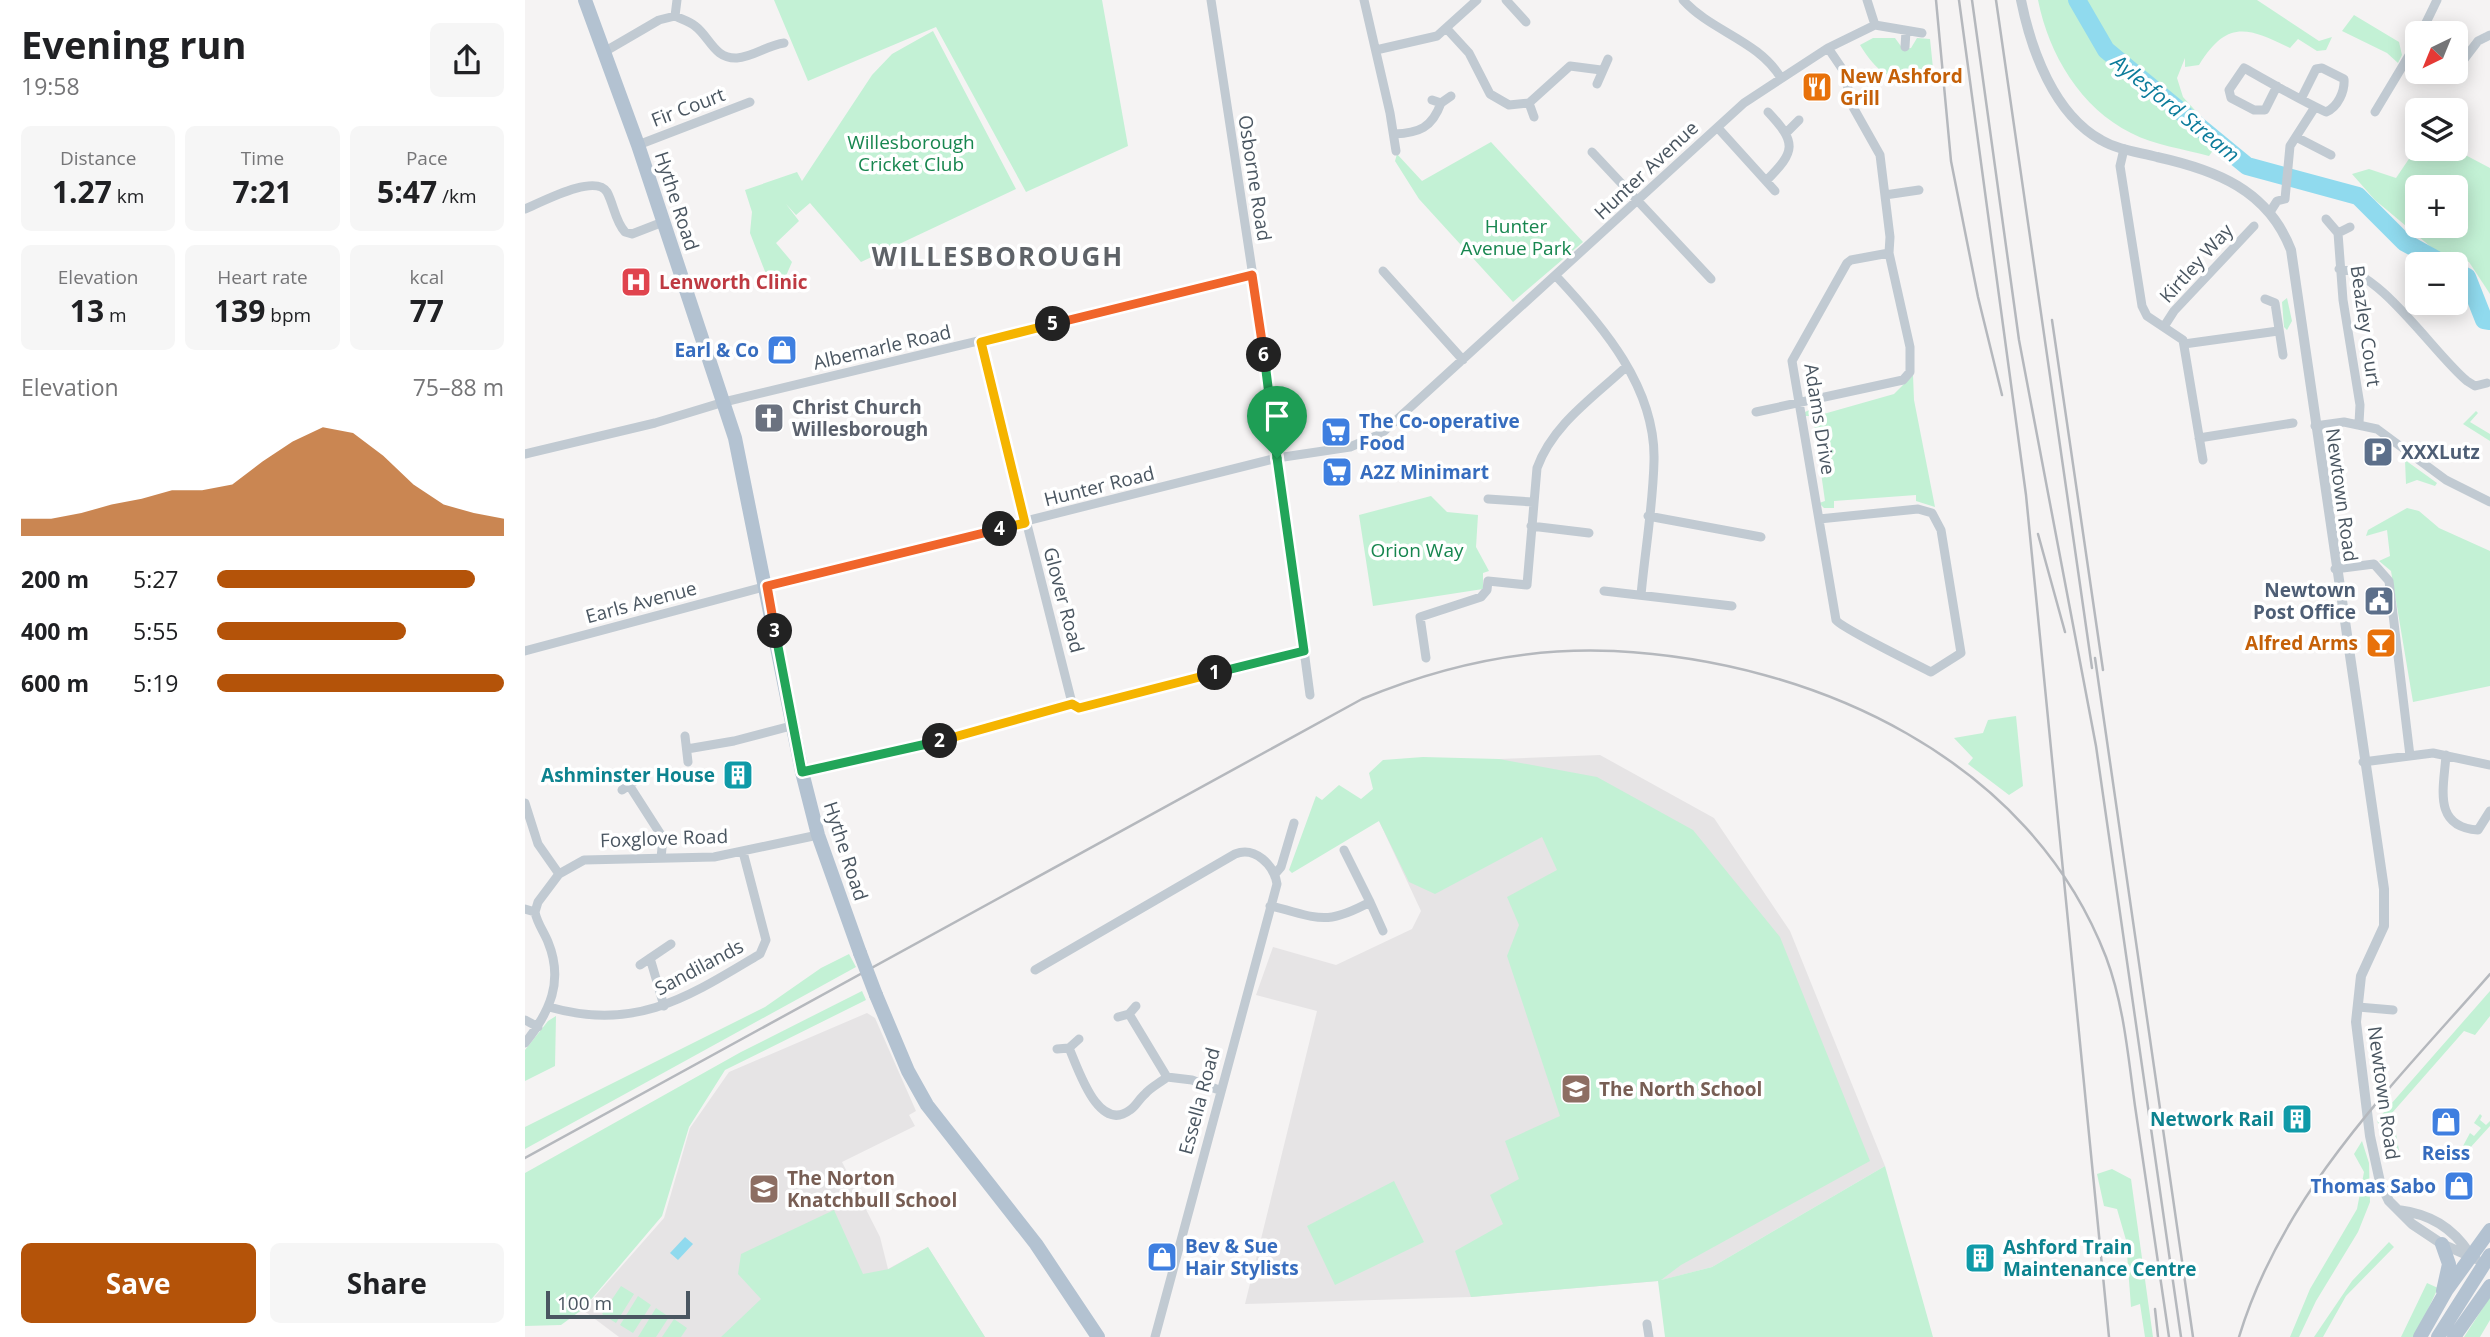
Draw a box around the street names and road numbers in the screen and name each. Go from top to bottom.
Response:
street label: Fir Court [647,81,729,133]
street label: Osborne Road [1232,113,1278,243]
street label: Hunter Avenue [1588,115,1704,225]
street label: Hythe Road [649,148,705,254]
street label: Kirtley Way [2153,217,2239,308]
street label: Beazley Court [2345,264,2387,388]
street label: Albemarle Road [810,319,954,375]
street label: Adams Drive [1798,362,1842,476]
street label: Newtown Road [2320,427,2364,563]
street label: Hunter Road [1041,460,1157,512]
street label: Glover Road [1037,544,1091,656]
street label: Earls Avenue [583,575,699,629]
street label: Hythe Road [818,798,874,904]
street label: Foxglove Road [599,823,729,853]
street label: Sandilands [650,933,748,1001]
street label: Newtown Road [2362,1025,2406,1161]
street label: Essella Road [1172,1045,1226,1157]

